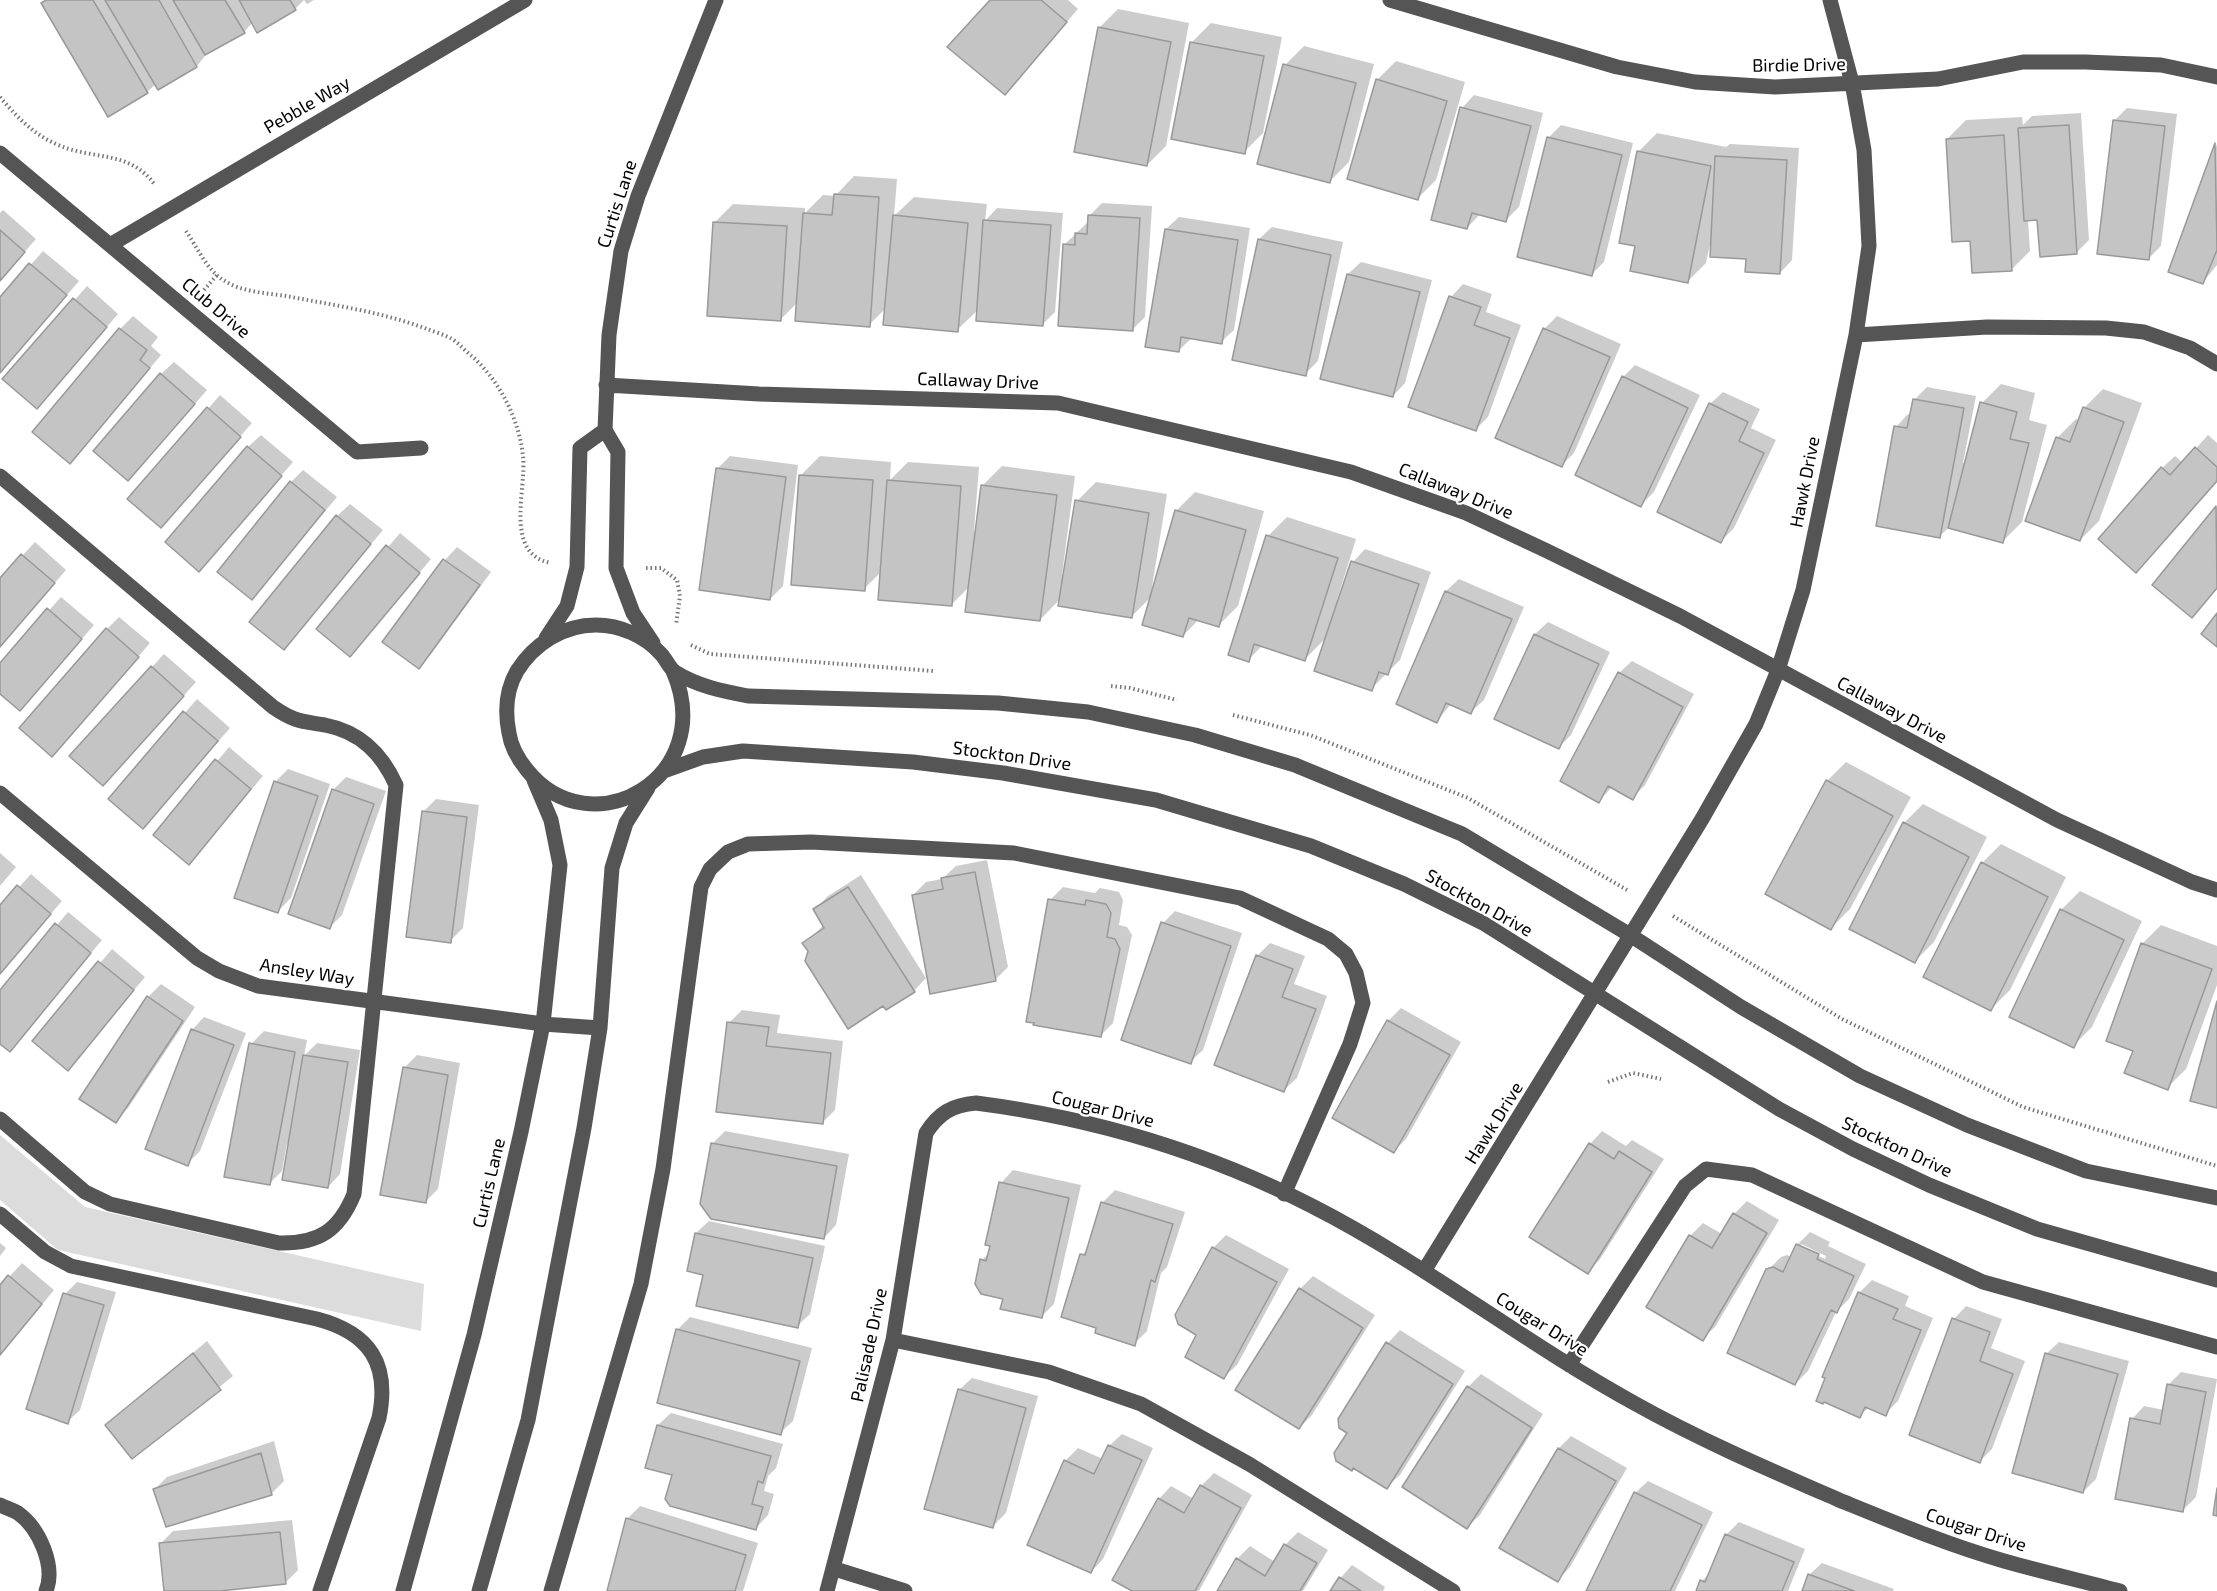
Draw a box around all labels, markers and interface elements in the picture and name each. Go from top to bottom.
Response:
street label: Birdie Drive [1752,53,1846,77]
street label: Pebble Way [260,72,354,138]
street label: Curtis Lane [593,157,641,251]
street label: Club Drive [177,273,255,343]
street label: Callaway Drive [917,368,1039,394]
street label: Hawk Drive [1786,434,1824,530]
street label: Callaway Drive [1396,458,1516,524]
street label: Callaway Drive [1833,672,1951,748]
street label: Stockton Drive [951,737,1073,775]
street label: Stockton Drive [1422,865,1536,941]
street label: Ansley Way [258,954,356,990]
street label: Hawk Drive [1460,1078,1528,1168]
street label: Cougar Drive [1050,1086,1156,1132]
street label: Stockton Drive [1838,1112,1956,1182]
street label: Curtis Lane [468,1136,510,1230]
street label: Palisade Drive [846,1286,892,1404]
street label: Cougar Drive [1492,1287,1592,1361]
street label: Cougar Drive [1923,1504,2029,1556]

